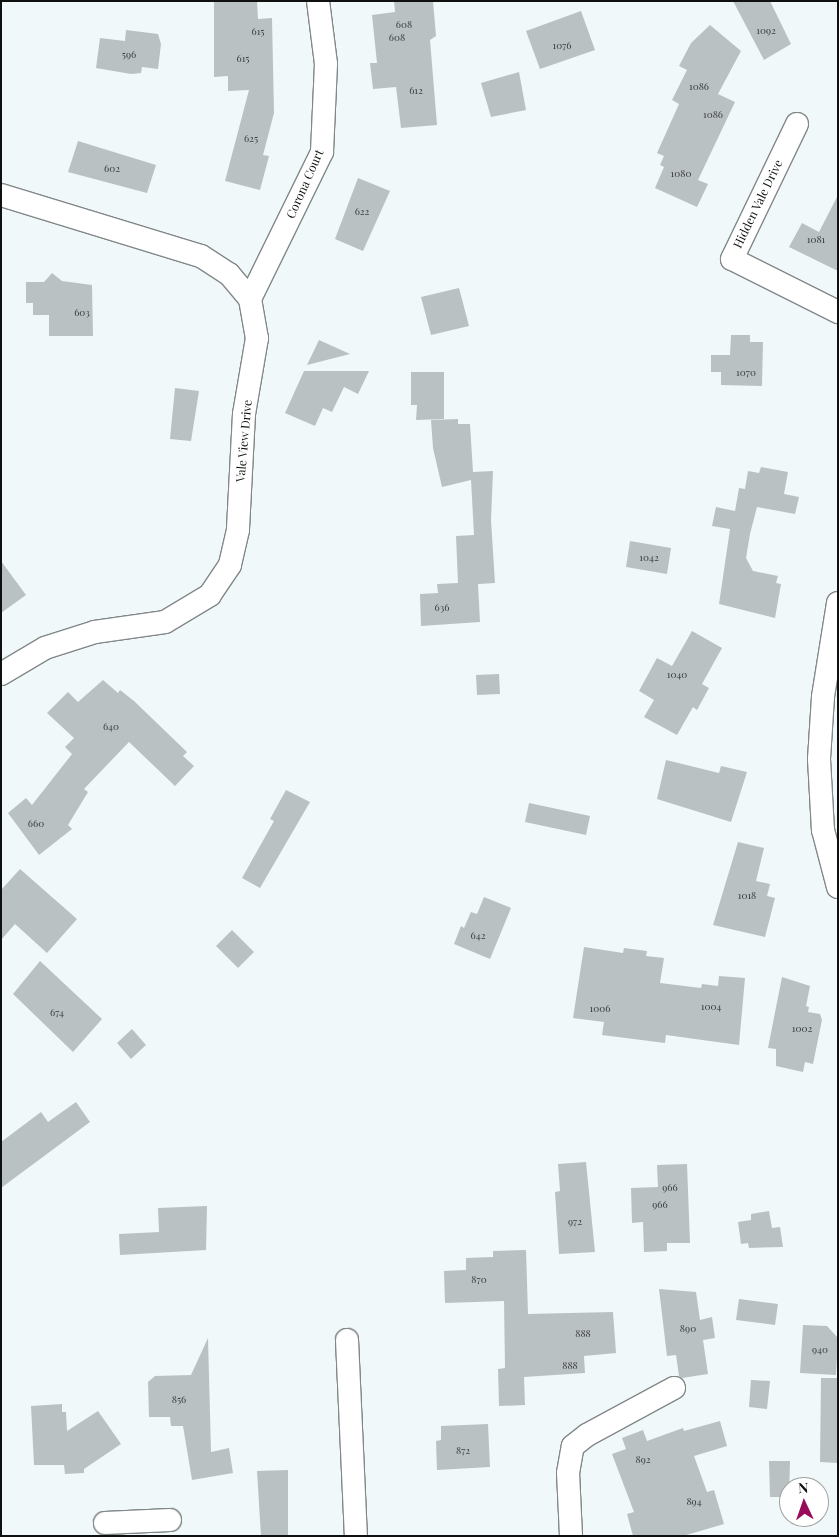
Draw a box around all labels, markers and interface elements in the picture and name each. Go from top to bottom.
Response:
house number: 608 [396,19,412,31]
house number: 1092 [756,25,776,37]
house number: 615 [252,26,264,38]
house number: 608 [389,32,405,44]
house number: 1076 [553,40,571,52]
house number: 596 [122,49,136,61]
house number: 615 [237,53,249,65]
house number: 1086 [689,81,709,93]
house number: 612 [409,85,423,97]
house number: 1086 [703,109,723,121]
house number: 625 [244,133,258,145]
street label: Corona Court [283,147,327,221]
street label: Hidden Vale Drive [730,157,786,251]
house number: 602 [104,163,120,175]
house number: 1080 [671,168,691,180]
house number: 622 [355,206,369,218]
house number: 1081 [807,234,825,246]
house number: 603 [74,307,90,319]
house number: 1070 [736,367,756,379]
street label: Vale View Drive [233,399,255,483]
house number: 1042 [639,552,659,564]
house number: 636 [435,602,449,614]
house number: 1040 [667,669,687,681]
house number: 640 [103,721,119,733]
house number: 660 [28,818,44,830]
house number: 1018 [738,890,756,902]
house number: 642 [471,930,485,942]
house number: 1004 [701,1001,721,1013]
house number: 1006 [590,1003,610,1015]
house number: 674 [50,1007,64,1019]
house number: 1002 [792,1023,812,1035]
house number: 966 [662,1182,678,1194]
house number: 966 [652,1199,668,1211]
house number: 972 [568,1216,582,1228]
house number: 870 [471,1274,487,1286]
house number: 890 [680,1323,696,1335]
house number: 888 [575,1328,591,1340]
house number: 940 [812,1344,828,1356]
house number: 888 [562,1360,578,1372]
house number: 856 [172,1394,186,1406]
house number: 872 [456,1445,470,1457]
house number: 892 [635,1454,651,1466]
north arrow [779,1477,829,1527]
text: N [798,1478,809,1497]
house number: 894 [686,1496,702,1508]

